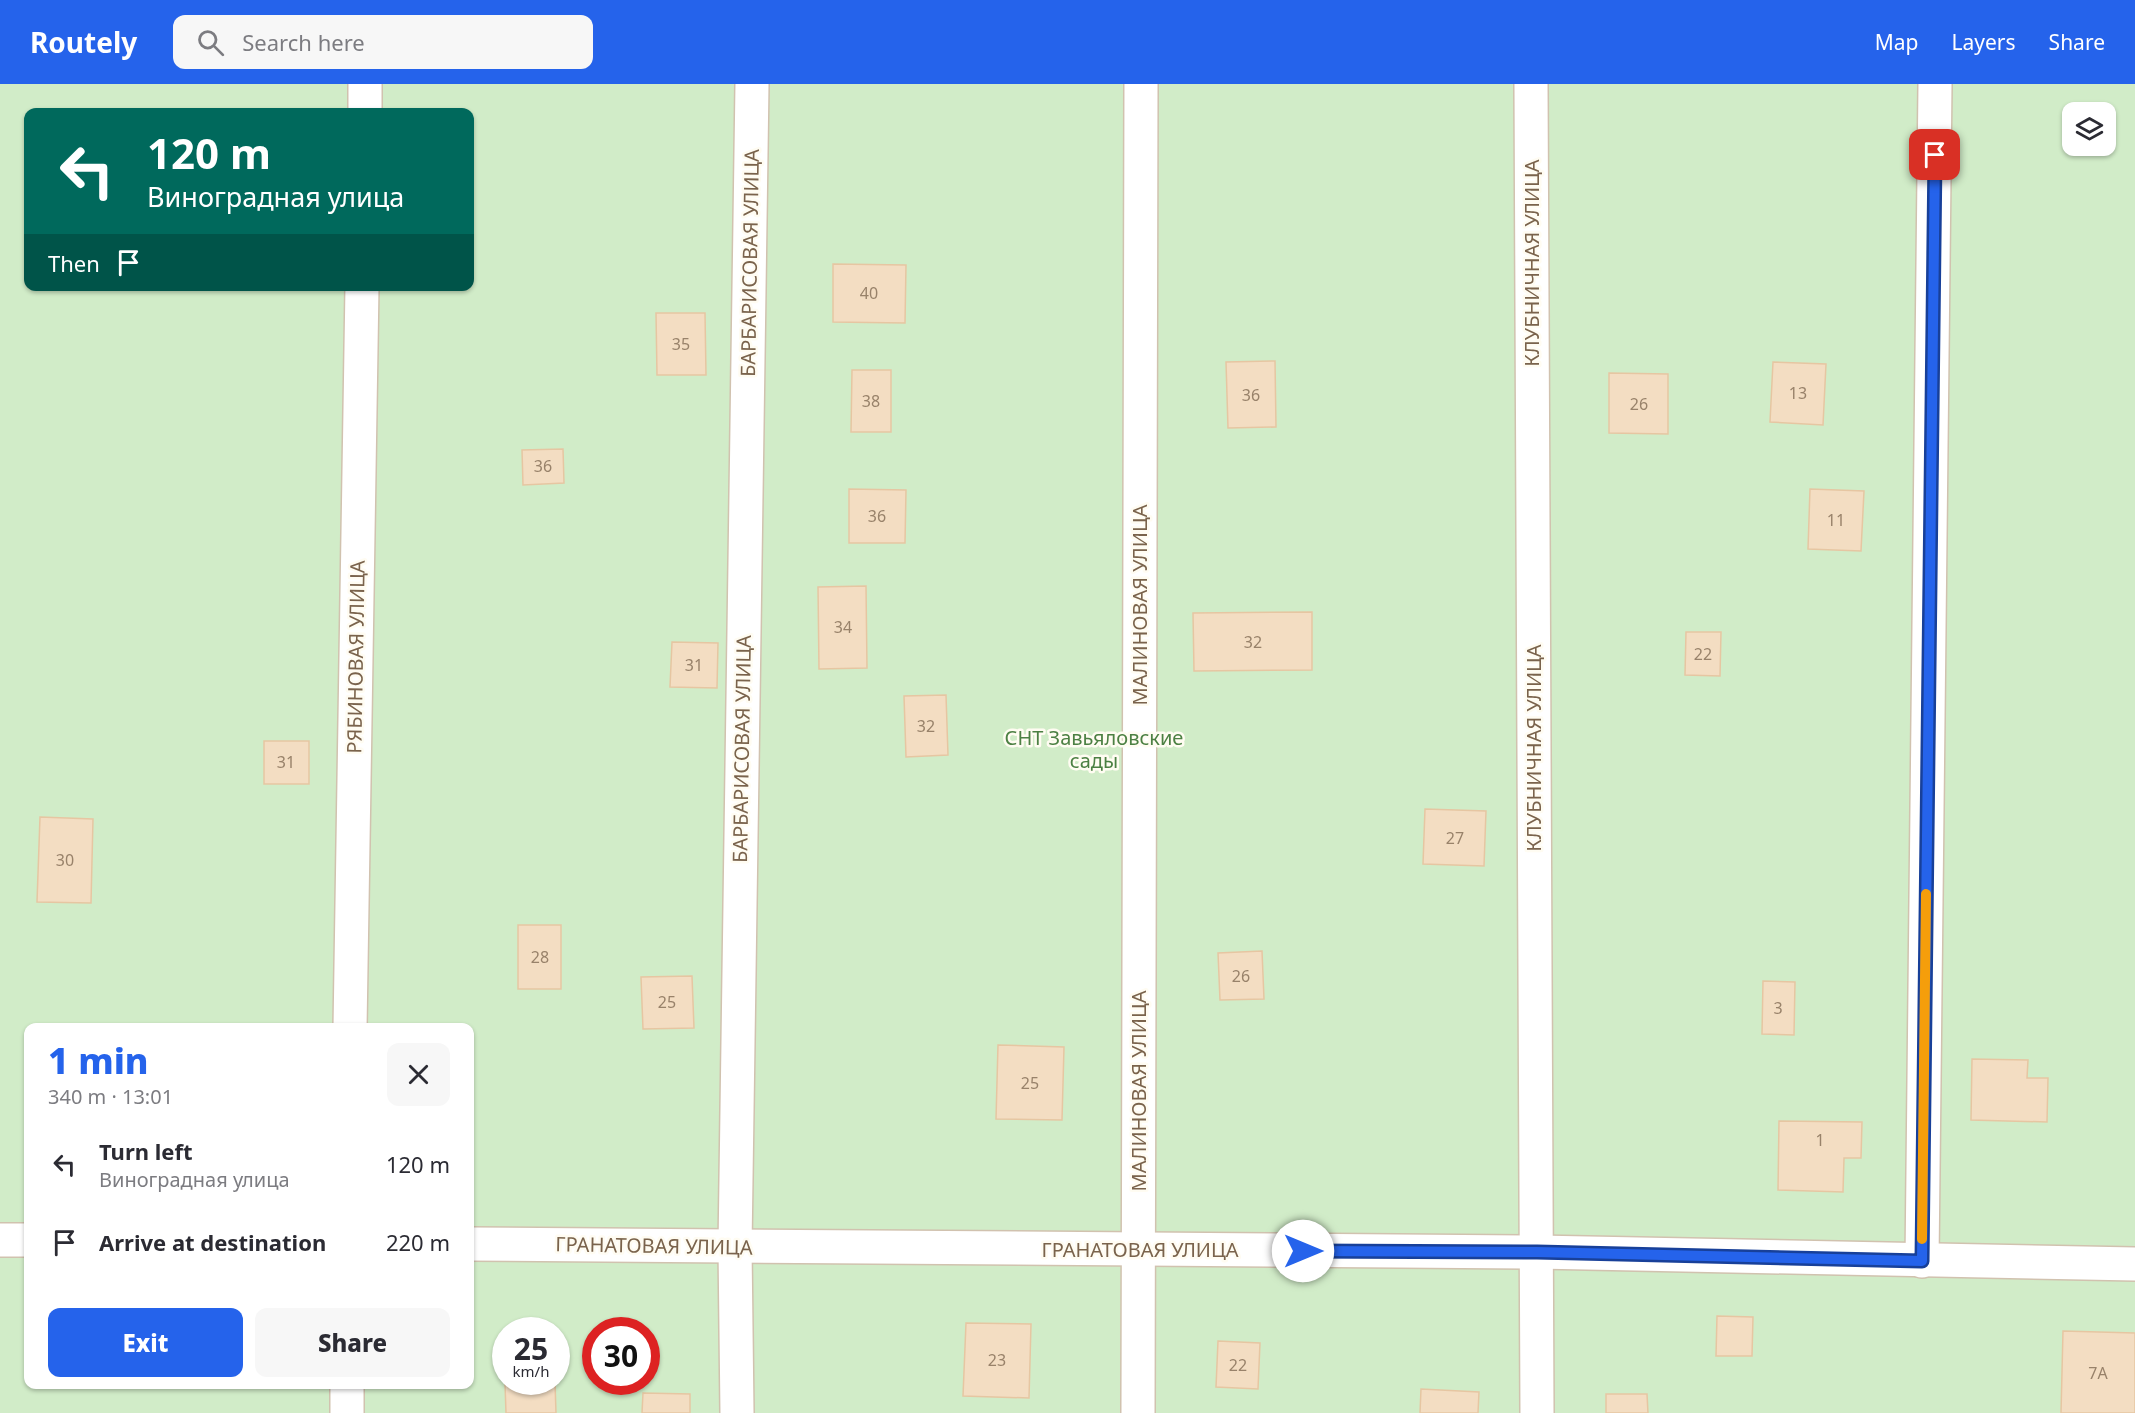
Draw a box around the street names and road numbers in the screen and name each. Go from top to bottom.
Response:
street label: БАРБАРИСОВАЯ УЛИЦА [734,149,765,377]
street label: КЛУБНИЧНАЯ УЛИЦА [1518,159,1545,367]
street label: МАЛИНОВАЯ УЛИЦА [1126,504,1153,705]
street label: РЯБИНОВАЯ УЛИЦА [340,560,371,754]
street label: БАРБАРИСОВАЯ УЛИЦА [726,635,757,863]
street label: КЛУБНИЧНАЯ УЛИЦА [1520,644,1547,852]
street label: МАЛИНОВАЯ УЛИЦА [1125,990,1152,1191]
street label: ГРАНАТОВАЯ УЛИЦА [555,1230,753,1261]
street label: ГРАНАТОВАЯ УЛИЦА [1041,1236,1239,1263]

